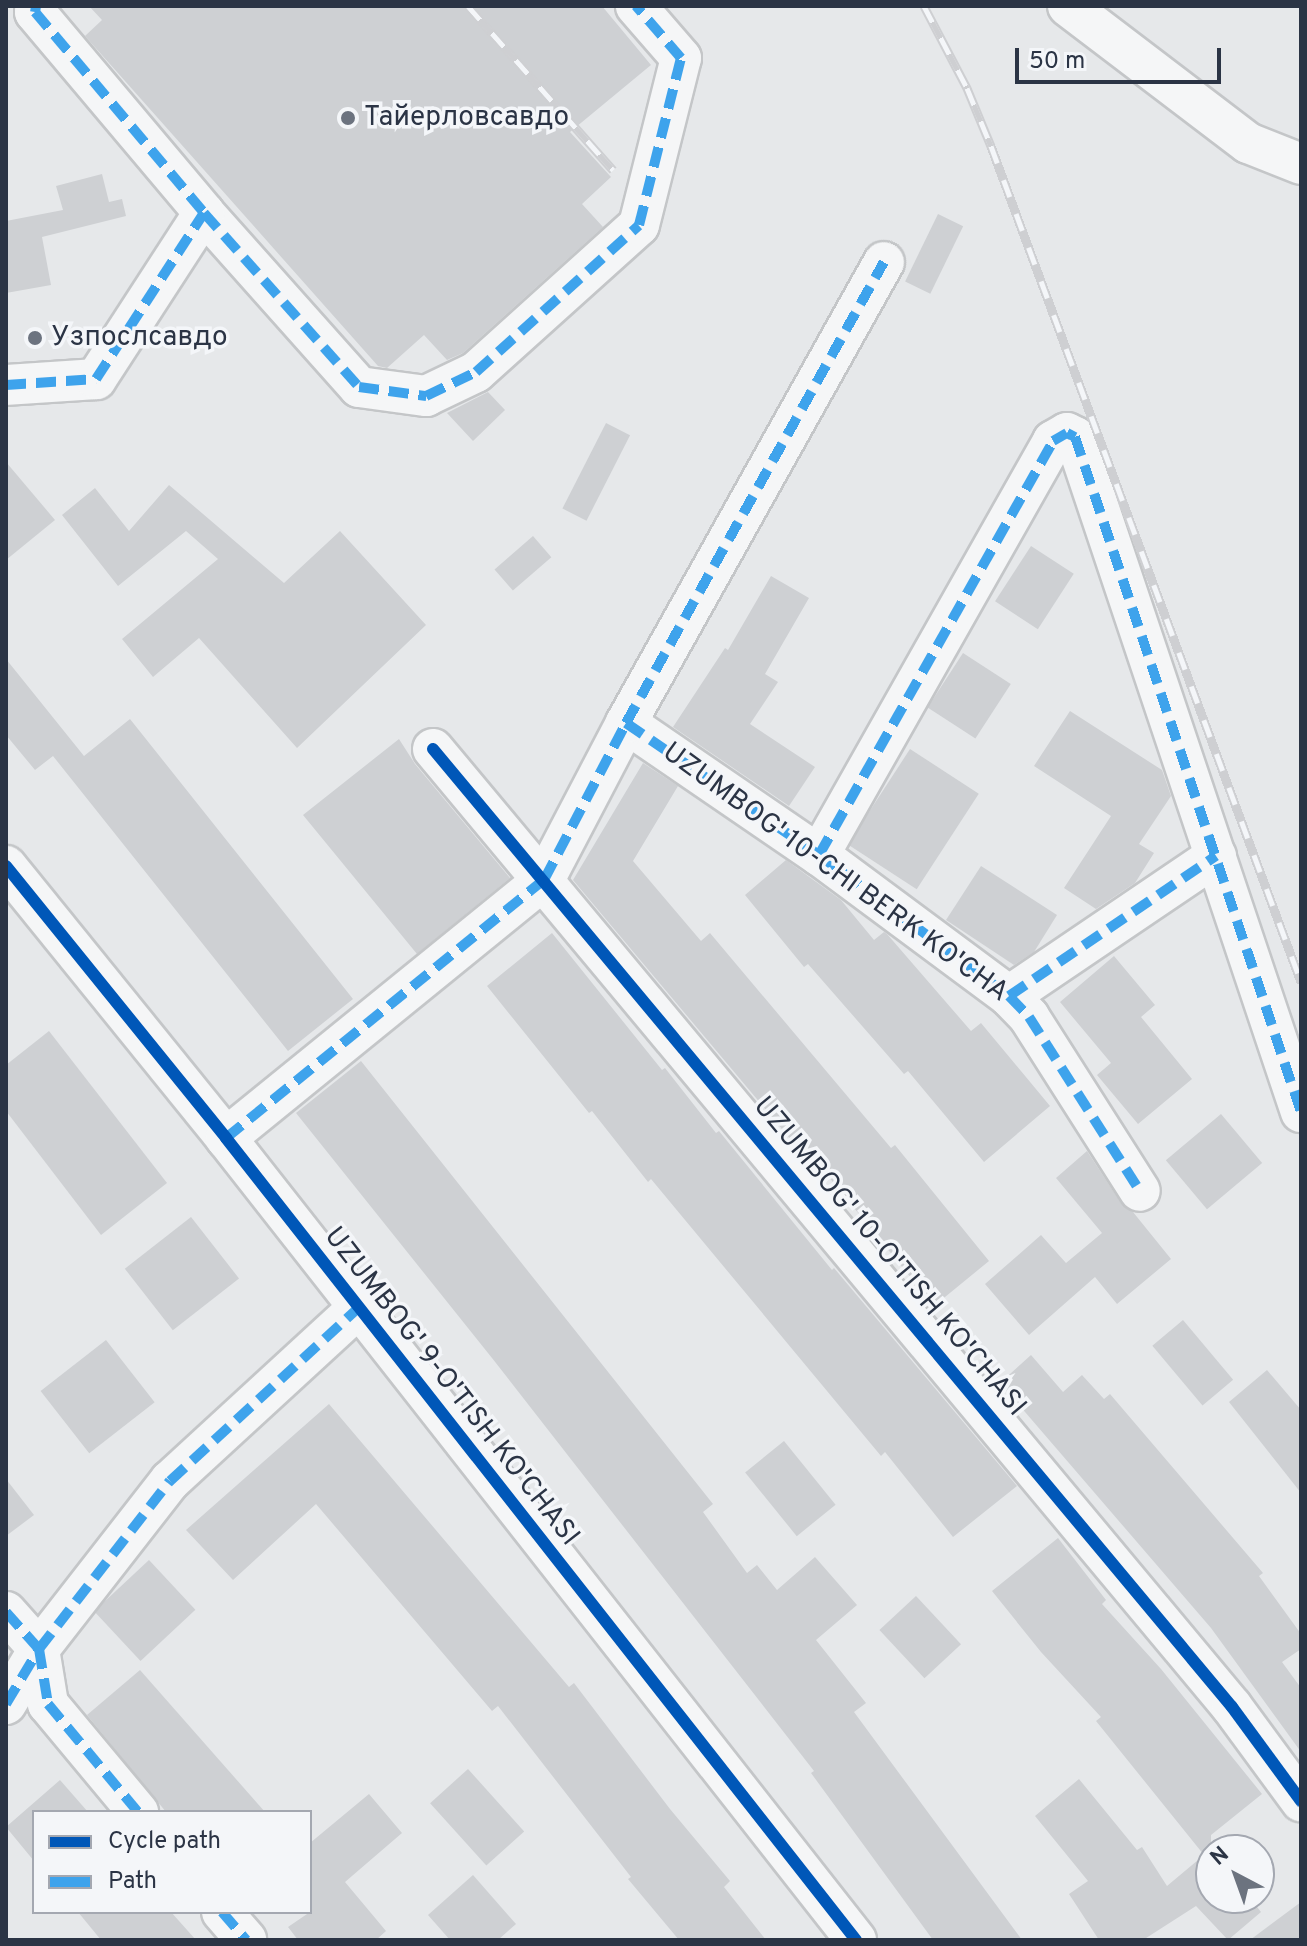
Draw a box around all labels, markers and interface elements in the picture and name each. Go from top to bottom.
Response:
scale bar [1019,32,1225,82]
text: 50 m [1029,47,1085,77]
place label: Тайерловсавдо [364,101,569,135]
marker: Тайерловсавдо [339,109,357,127]
place label: Узпослсавдо [51,321,228,355]
marker: Узпослсавдо [26,329,44,347]
street label: UZUMBOG' 10-CHI BERK KO'CHA [655,736,1015,1010]
street label: UZUMBOG' 10-O'TISH KO'CHASI [745,1090,1033,1424]
street label: UZUMBOG' 9-O'TISH KO'CHASI [316,1221,586,1553]
legend [32,1810,312,1914]
text: Cycle path [108,1827,221,1857]
north arrow [1195,1834,1275,1914]
text: N [1205,1842,1235,1872]
text: Path [108,1867,157,1897]

